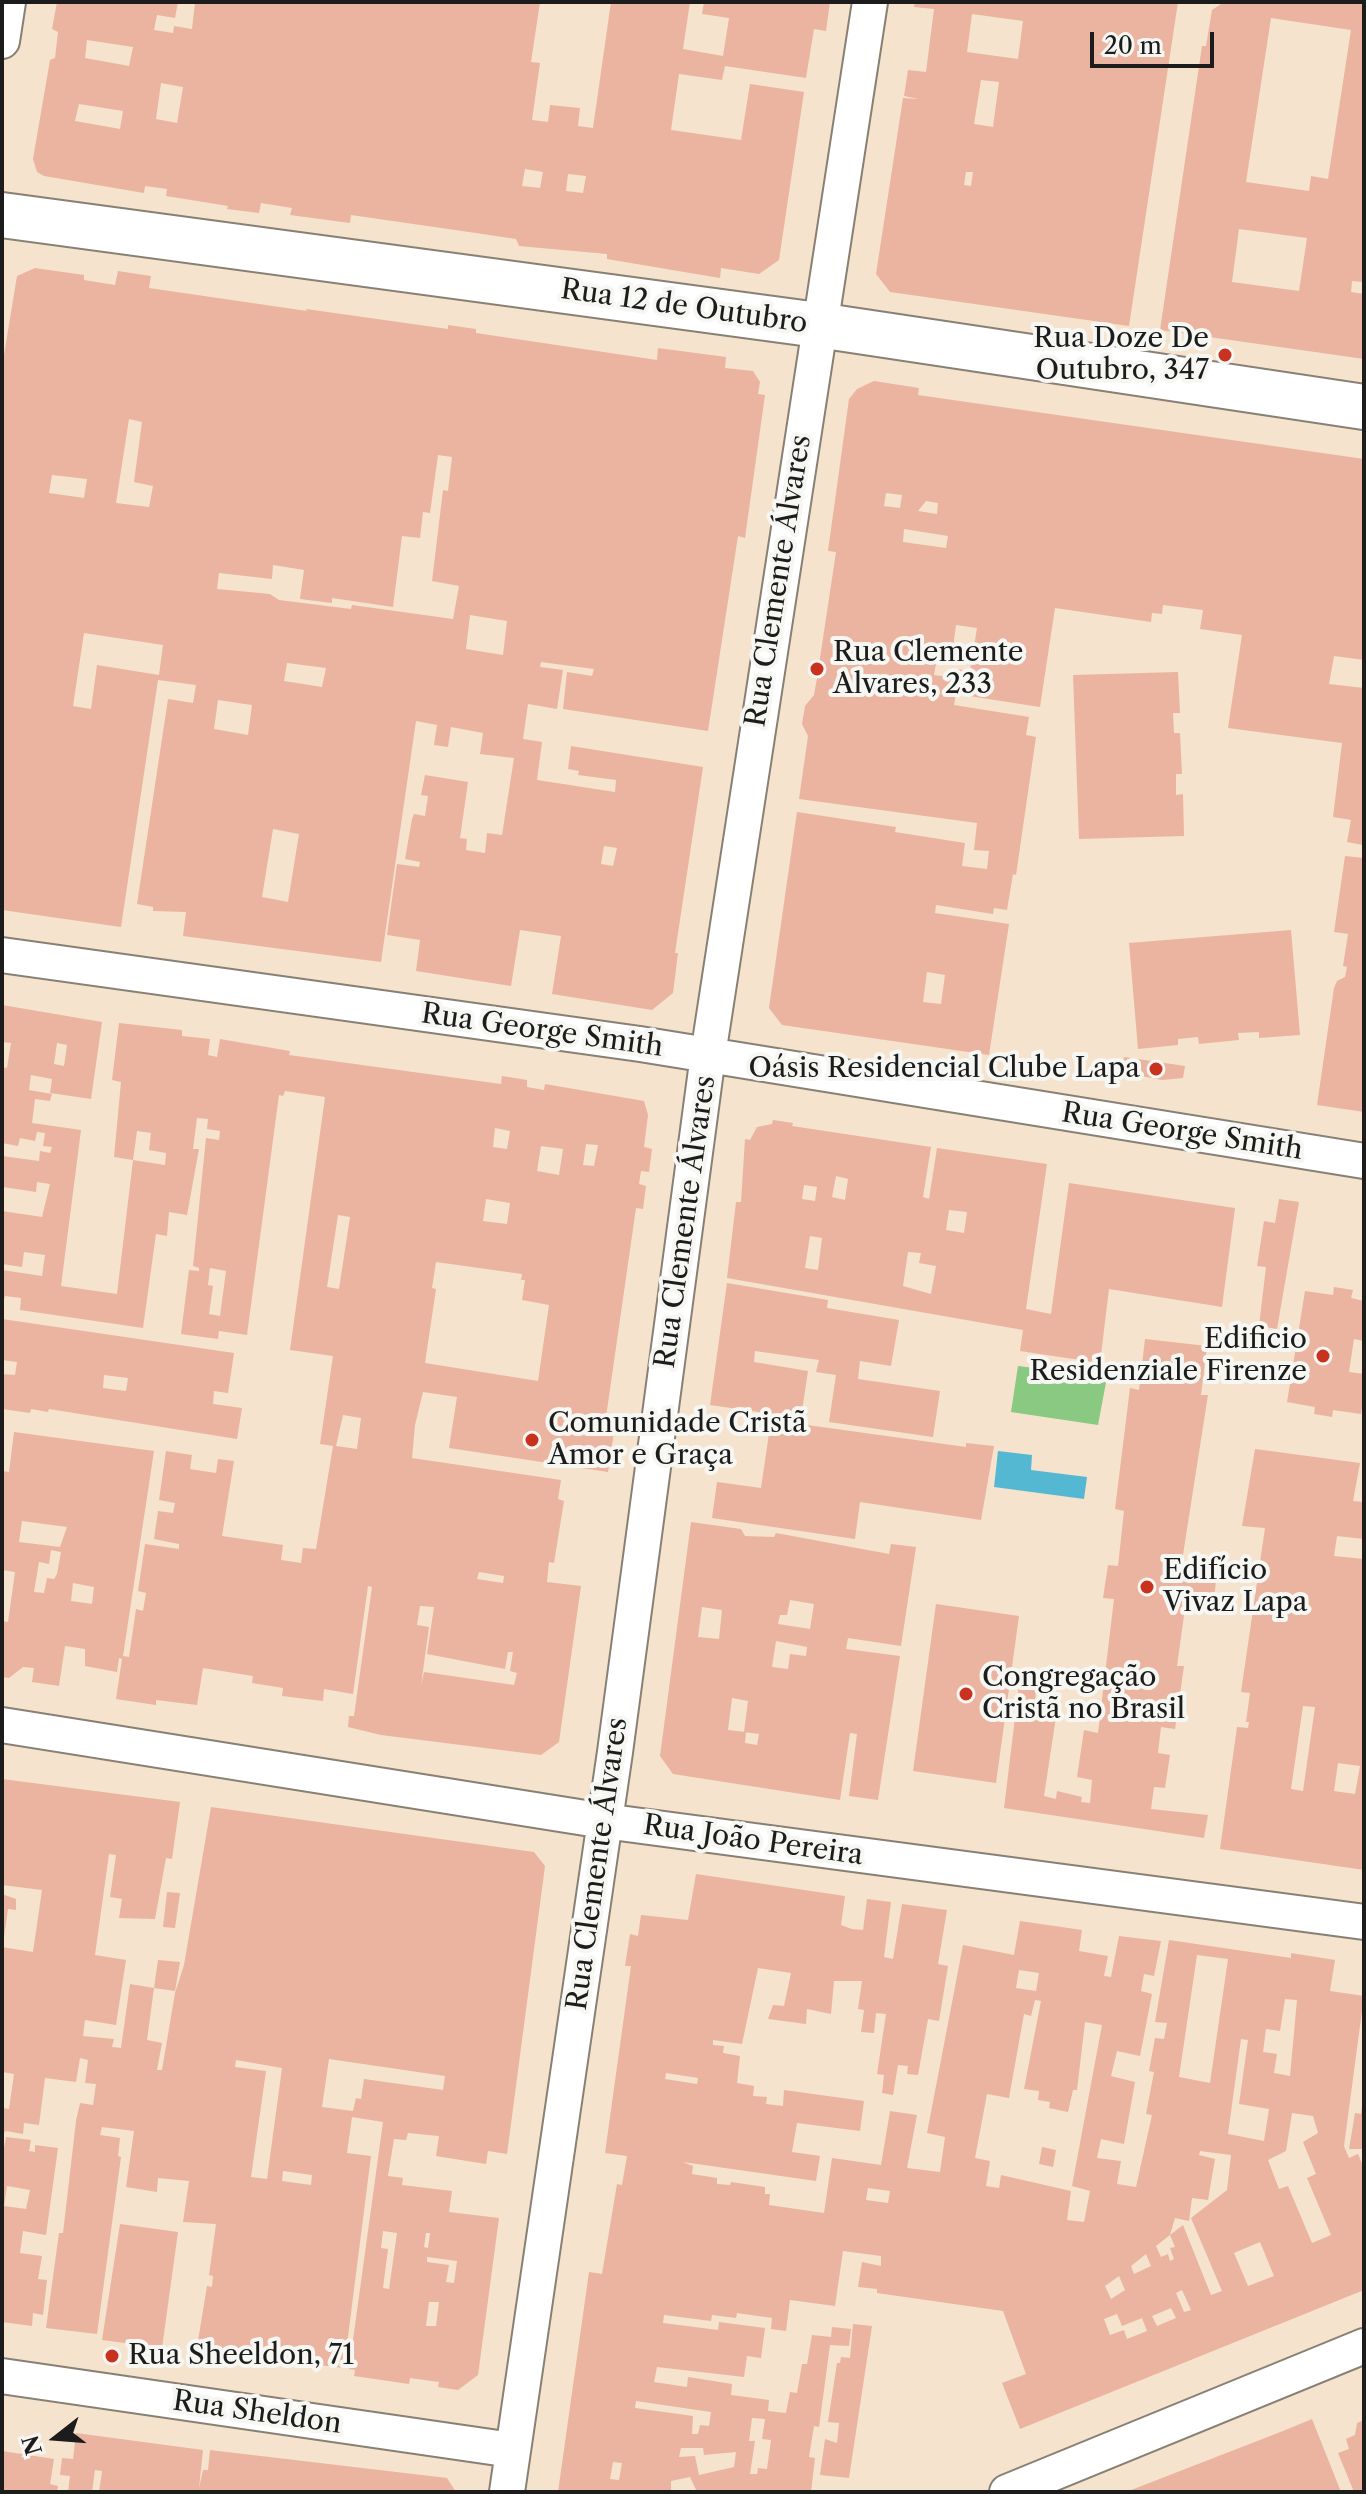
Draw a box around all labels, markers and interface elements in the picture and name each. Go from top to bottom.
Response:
scale bar [1094,16,1218,66]
text: 20 m [1104,31,1162,60]
street label: Rua 12 de Outubro [559,273,809,341]
place label: Rua Doze De Outubro, 347 [1033,322,1209,388]
marker: Rua Doze De Outubro, 347 [1216,346,1234,364]
street label: Rua Clemente Álvares [739,433,819,729]
place label: Rua Clemente Alvares, 233 [833,636,1023,702]
marker: Rua Clemente Alvares, 233 [808,660,826,678]
street label: Rua George Smith [419,997,665,1065]
place label: Oásis Residencial Clube Lapa [748,1052,1140,1086]
marker: Oásis Residencial Clube Lapa [1147,1060,1165,1078]
street label: Rua Clemente Álvares [649,1074,723,1370]
street label: Rua George Smith [1059,1096,1305,1168]
place label: Edificio Residenziale Firenze [1029,1323,1307,1389]
marker: Edificio Residenziale Firenze [1314,1347,1332,1365]
place label: Comunidade Cristã Amor e Graça [548,1407,807,1473]
marker: Comunidade Cristã Amor e Graça [523,1431,541,1449]
place label: Edifício Vivaz Lapa [1163,1554,1308,1620]
marker: Edifício Vivaz Lapa [1138,1578,1156,1596]
place label: Congregação Cristã no Brasil [982,1661,1185,1727]
marker: Congregação Cristã no Brasil [957,1685,975,1703]
street label: Rua Clemente Álvares [561,1716,635,2012]
street label: Rua João Pereira [641,1809,865,1873]
place label: Rua Sheeldon, 71 [128,2339,354,2373]
marker: Rua Sheeldon, 71 [103,2347,121,2365]
street label: Rua Sheldon [170,2385,344,2441]
north arrow [16,2398,96,2478]
text: N [17,2432,48,2458]

